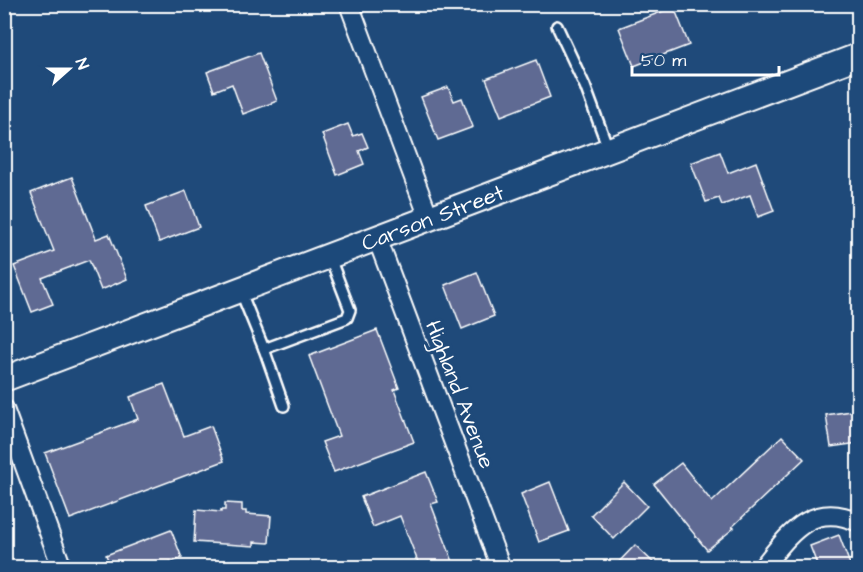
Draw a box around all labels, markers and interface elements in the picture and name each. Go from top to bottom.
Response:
north arrow [39,39,99,99]
scale bar [632,39,779,77]
text: 50 m [641,48,686,73]
text: N [70,55,94,73]
street label: Carson Street [357,177,509,259]
street label: Highland Avenue [416,316,502,473]

